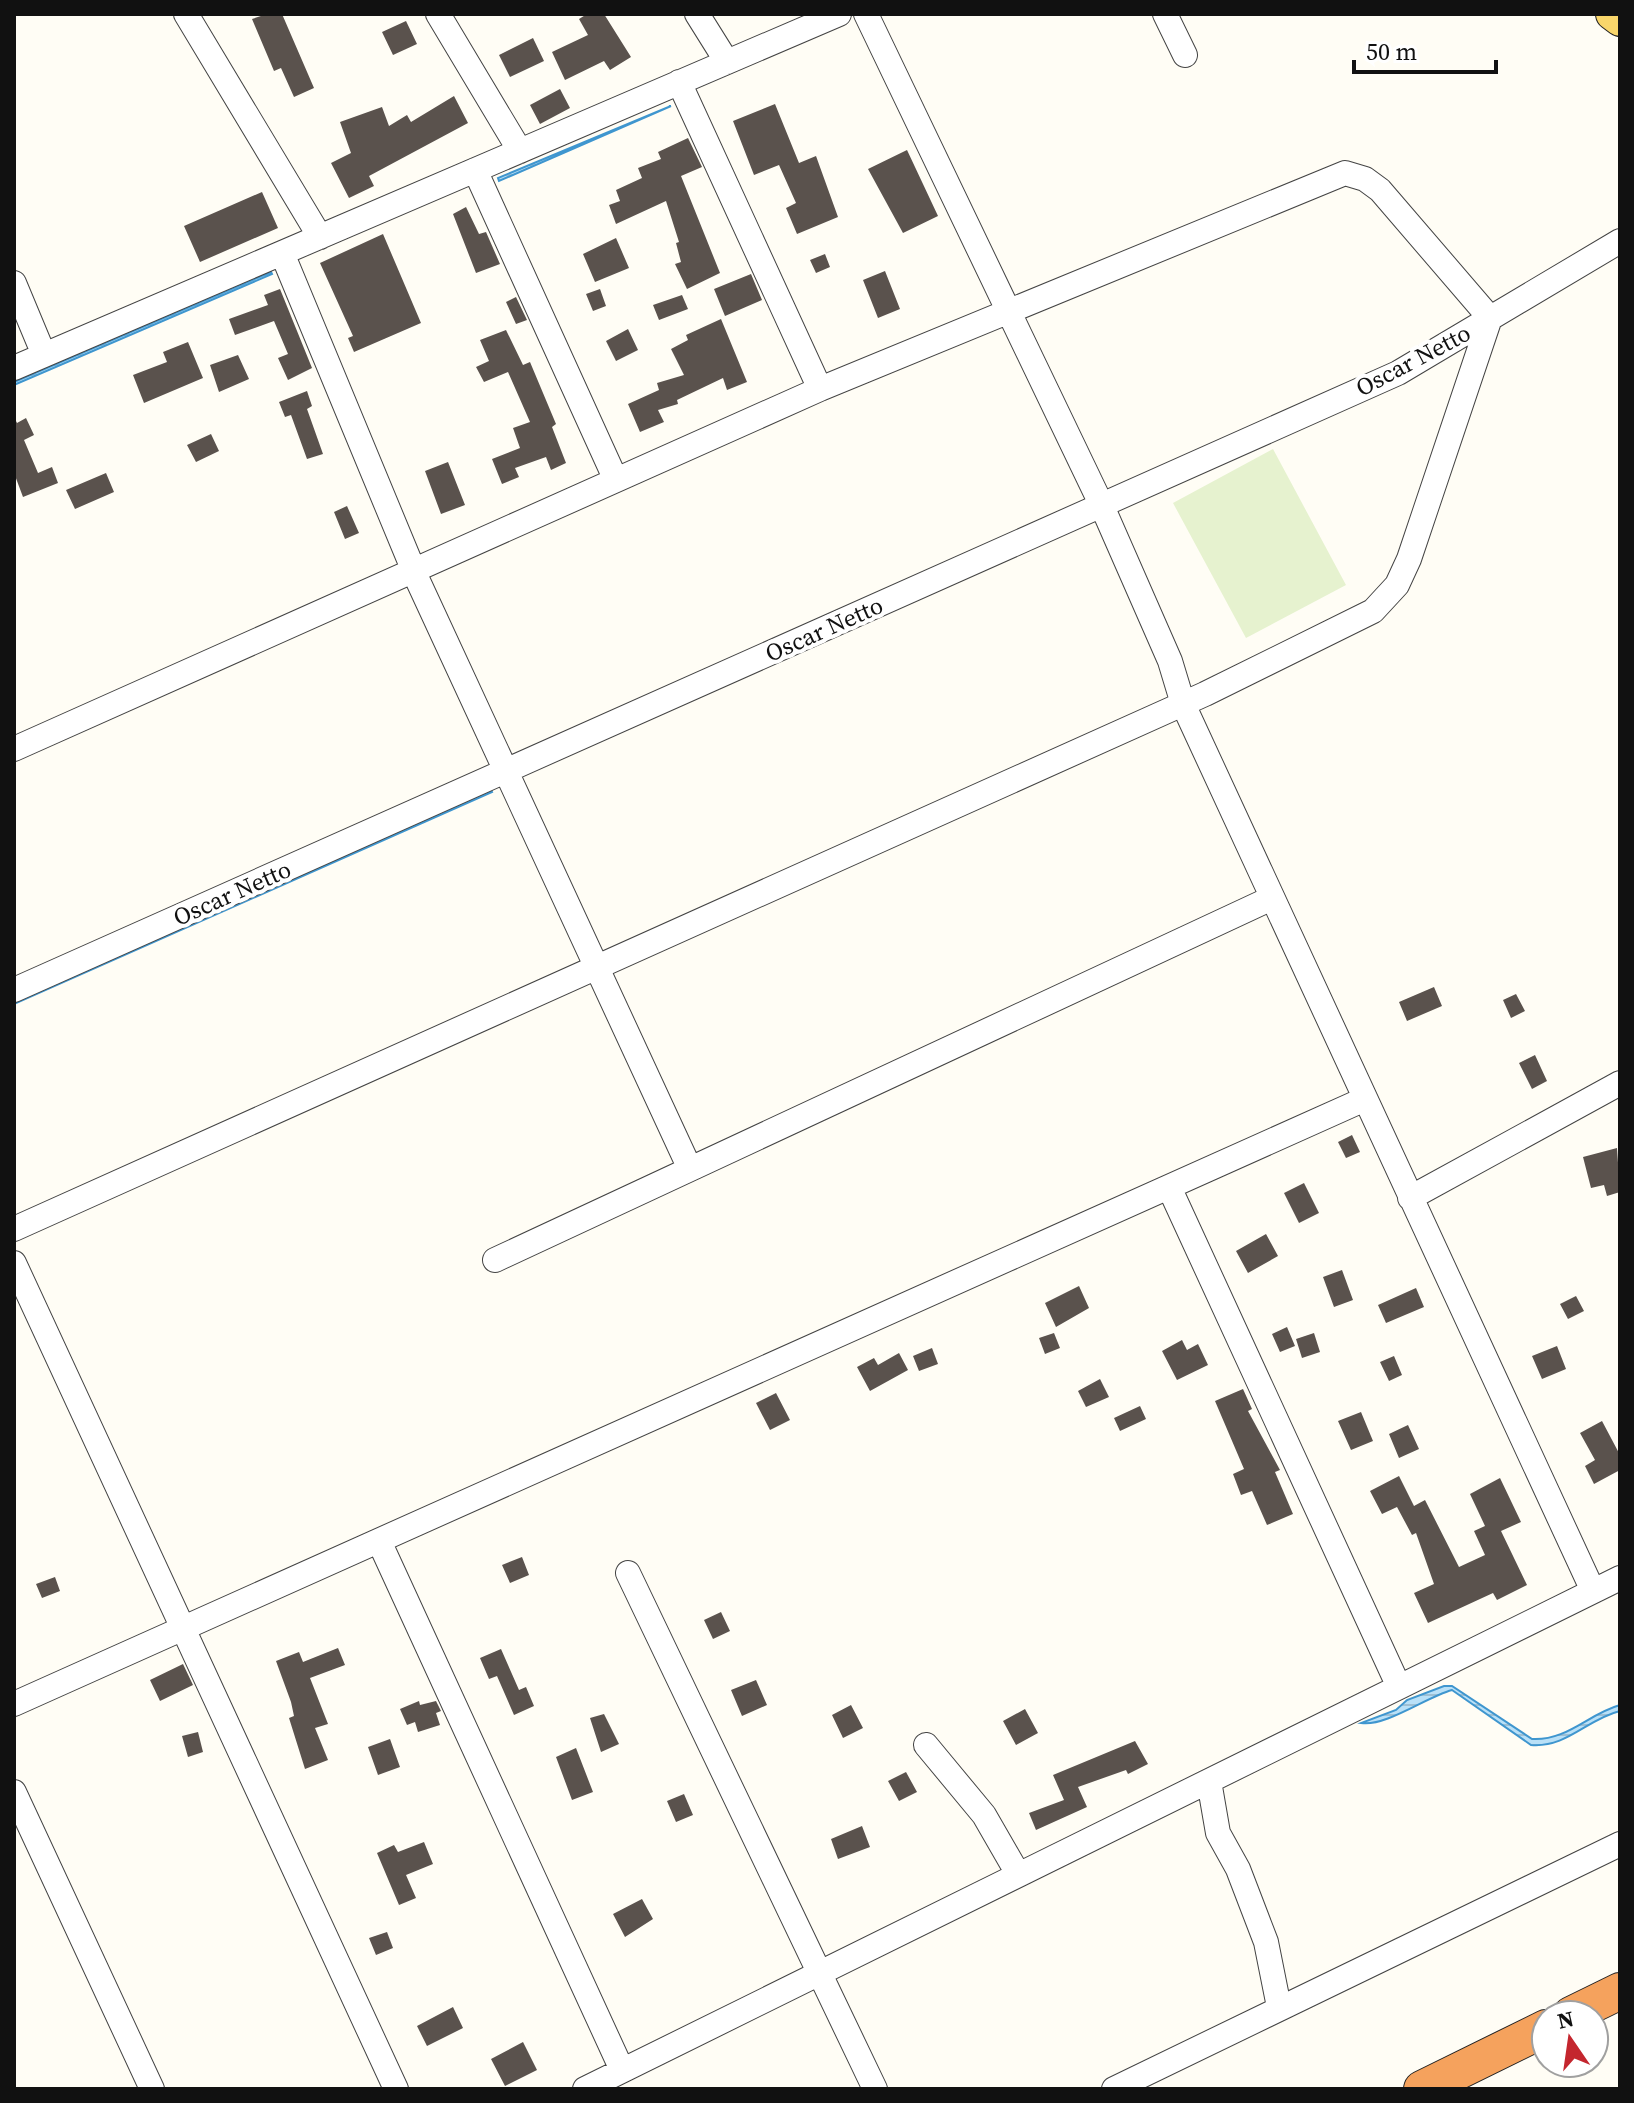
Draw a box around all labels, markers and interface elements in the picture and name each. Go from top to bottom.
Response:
scale bar [1354,24,1496,74]
text: 50 m [1366,35,1417,68]
street label: Oscar Netto [1350,316,1476,404]
street label: Oscar Netto [760,588,888,670]
street label: Oscar Netto [168,852,296,934]
north arrow [1530,1999,1610,2079]
text: N [1554,2003,1577,2036]

